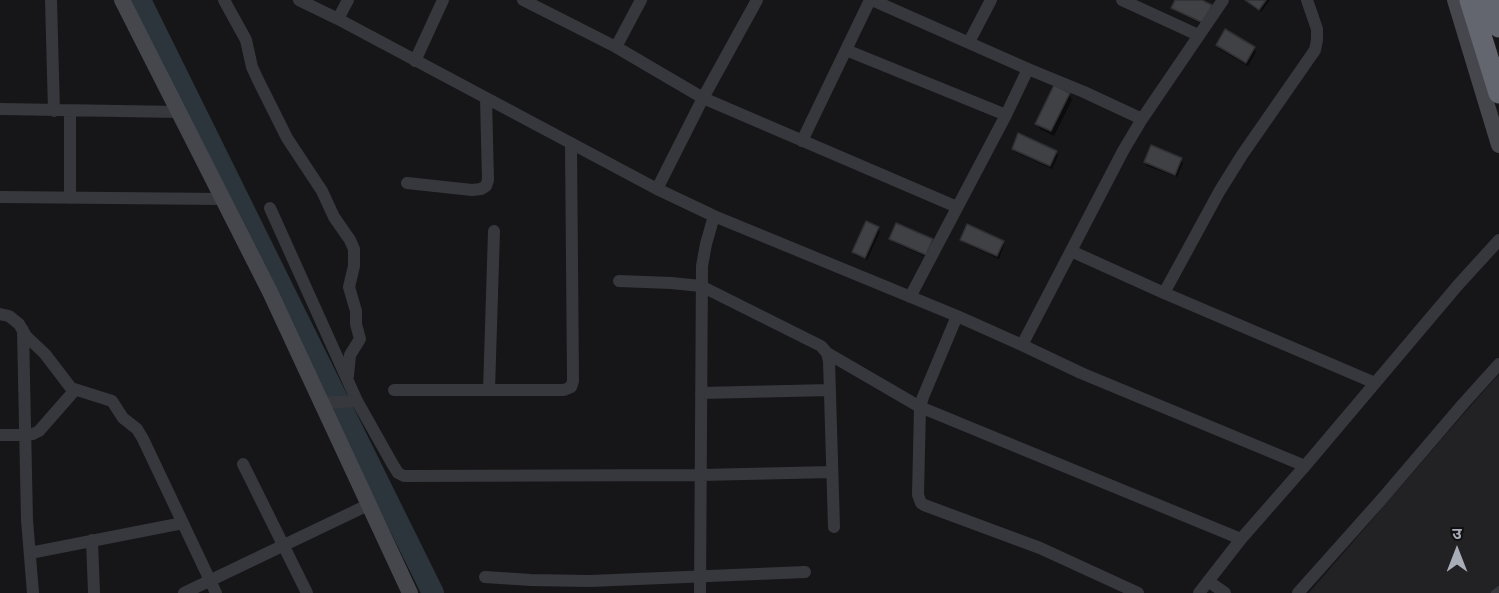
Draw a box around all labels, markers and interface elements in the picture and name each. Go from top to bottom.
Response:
north arrow [1427,521,1487,581]
text: उ [1452,523,1462,542]

